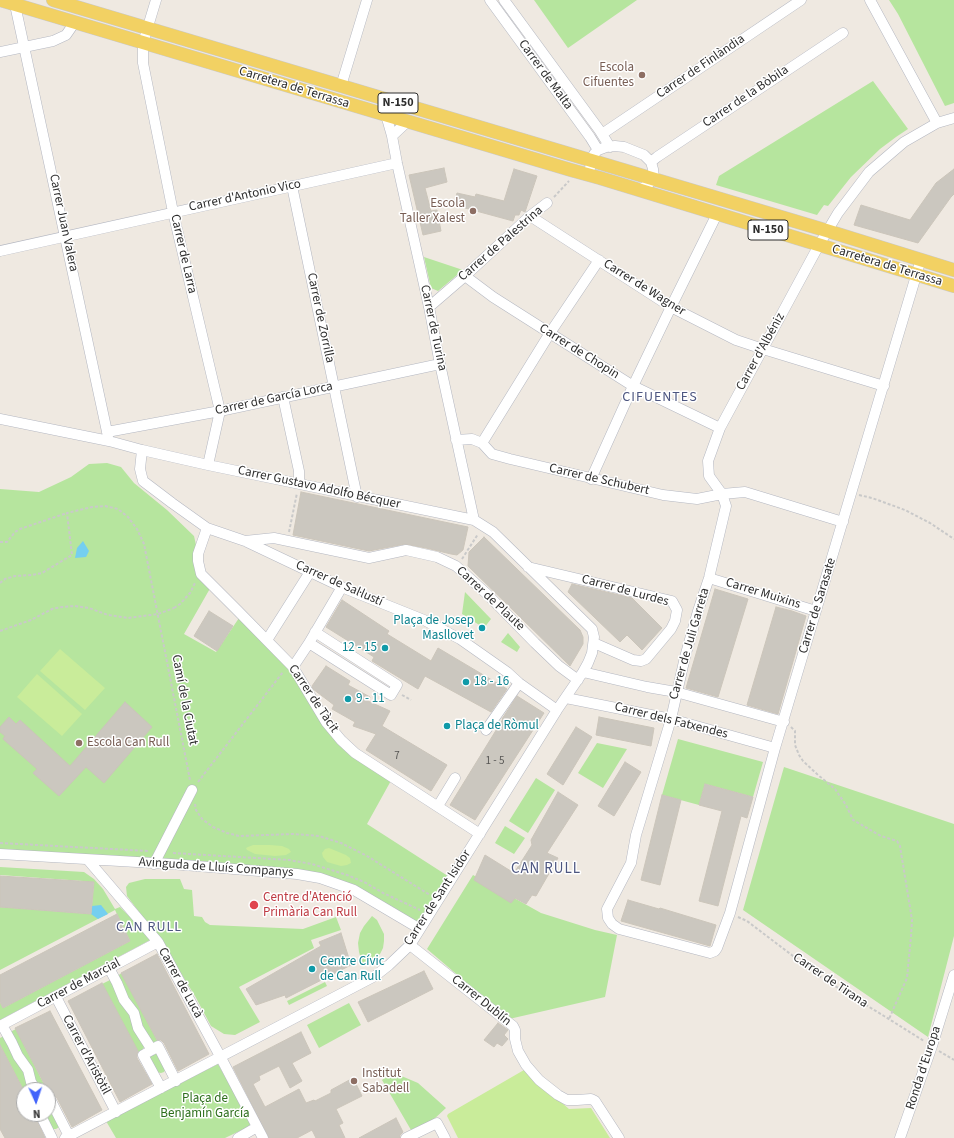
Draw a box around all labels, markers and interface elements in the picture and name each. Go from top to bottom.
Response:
street label: Carrer de Finlàndia [654,32,748,102]
street label: Carrer de Malta [514,37,576,113]
place label: Escola Cifuentes [583,60,634,91]
street label: Carrer de la Bòbila [700,63,792,131]
street label: Carretera de Terrassa [237,64,351,112]
marker: Escola Cifuentes [637,70,647,80]
road number: N-150 [378,93,418,113]
street label: Carrer Juan Valera [45,173,81,273]
street label: Carrer d'Antonio Vico [188,177,302,215]
place label: Escola Taller Xalest [400,196,465,227]
street label: Carrer de Palestrina [456,203,546,285]
marker: Escola Taller Xalest [468,206,478,216]
street label: Carrer de Larra [166,213,200,295]
road number: N-150 [748,220,788,240]
street label: Carretera de Terrassa [830,242,944,290]
street label: Carrer de Wagner [600,257,688,319]
street label: Carrer de Zorrilla [303,271,337,365]
street label: Carrer de Turina [416,284,450,372]
street label: Carrer d'Albéniz [733,311,789,393]
street label: Carrer de Chopin [536,321,622,383]
street label: Carrer de García Lorca [214,379,334,419]
district label: CIFUENTES [622,390,698,406]
street label: Carrer de Schubert [547,461,651,499]
street label: Carrer Gustavo Adolfo Bécquer [236,463,402,513]
street label: Carrer de Sarasate [796,556,840,656]
street label: Carrer de Sal·lustí [293,558,385,610]
street label: Carrer de Plaute [453,563,527,635]
street label: Carrer de Lurdes [580,572,670,610]
street label: Carrer Muixins [724,575,802,613]
street label: Carrer de Juli Garreta [667,586,713,702]
place label: Plaça de Josep Masllovet [393,613,474,644]
marker: Plaça de Josep Masllovet [477,623,487,633]
place label: 12 - 15 [342,640,377,656]
marker: 12 - 15 [380,643,390,653]
street label: Camí de la Ciutat [168,653,200,747]
street label: Carrer de Tàcit [285,662,341,736]
place label: 18 - 16 [474,674,509,690]
marker: 18 - 16 [461,677,471,687]
place label: 9 - 11 [356,691,385,707]
marker: 9 - 11 [343,694,353,704]
street label: Carrer dels Fatxendes [613,699,729,743]
place label: Plaça de Ròmul [455,718,539,734]
marker: Plaça de Ròmul [442,721,452,731]
place label: Escola Can Rull [87,735,169,751]
marker: Escola Can Rull [74,738,84,748]
house number: 7 [394,750,400,764]
house number: 1 - 5 [486,755,504,769]
street label: Carrer de Sant Isidor [401,847,475,949]
street label: Avinguda de Lluís Companys [138,855,294,881]
district label: CAN RULL [511,861,581,879]
place label: Centre d'Atenció Primària Can Rull [263,890,357,921]
marker: Centre d'Atenció Primària Can Rull [248,899,260,911]
district label: CAN RULL [116,920,182,936]
street label: Carrer de Lucà [154,945,206,1021]
street label: Carrer de Tirana [789,950,871,1012]
place label: Centre Cívic de Can Rull [320,954,385,985]
street label: Carrer de Marcial [35,956,123,1012]
marker: Centre Cívic de Can Rull [307,964,317,974]
street label: Carrer Dublín [448,972,514,1030]
street label: Carrer d'Aristòtil [58,1012,114,1098]
street label: Ronda d'Europa [903,1024,945,1112]
place label: Institut Sabadell [362,1066,409,1097]
marker: Institut Sabadell [349,1076,359,1086]
north arrow [16,1082,56,1122]
park label: Plaça de Benjamín García [160,1091,250,1122]
text: N [33,1106,41,1121]

